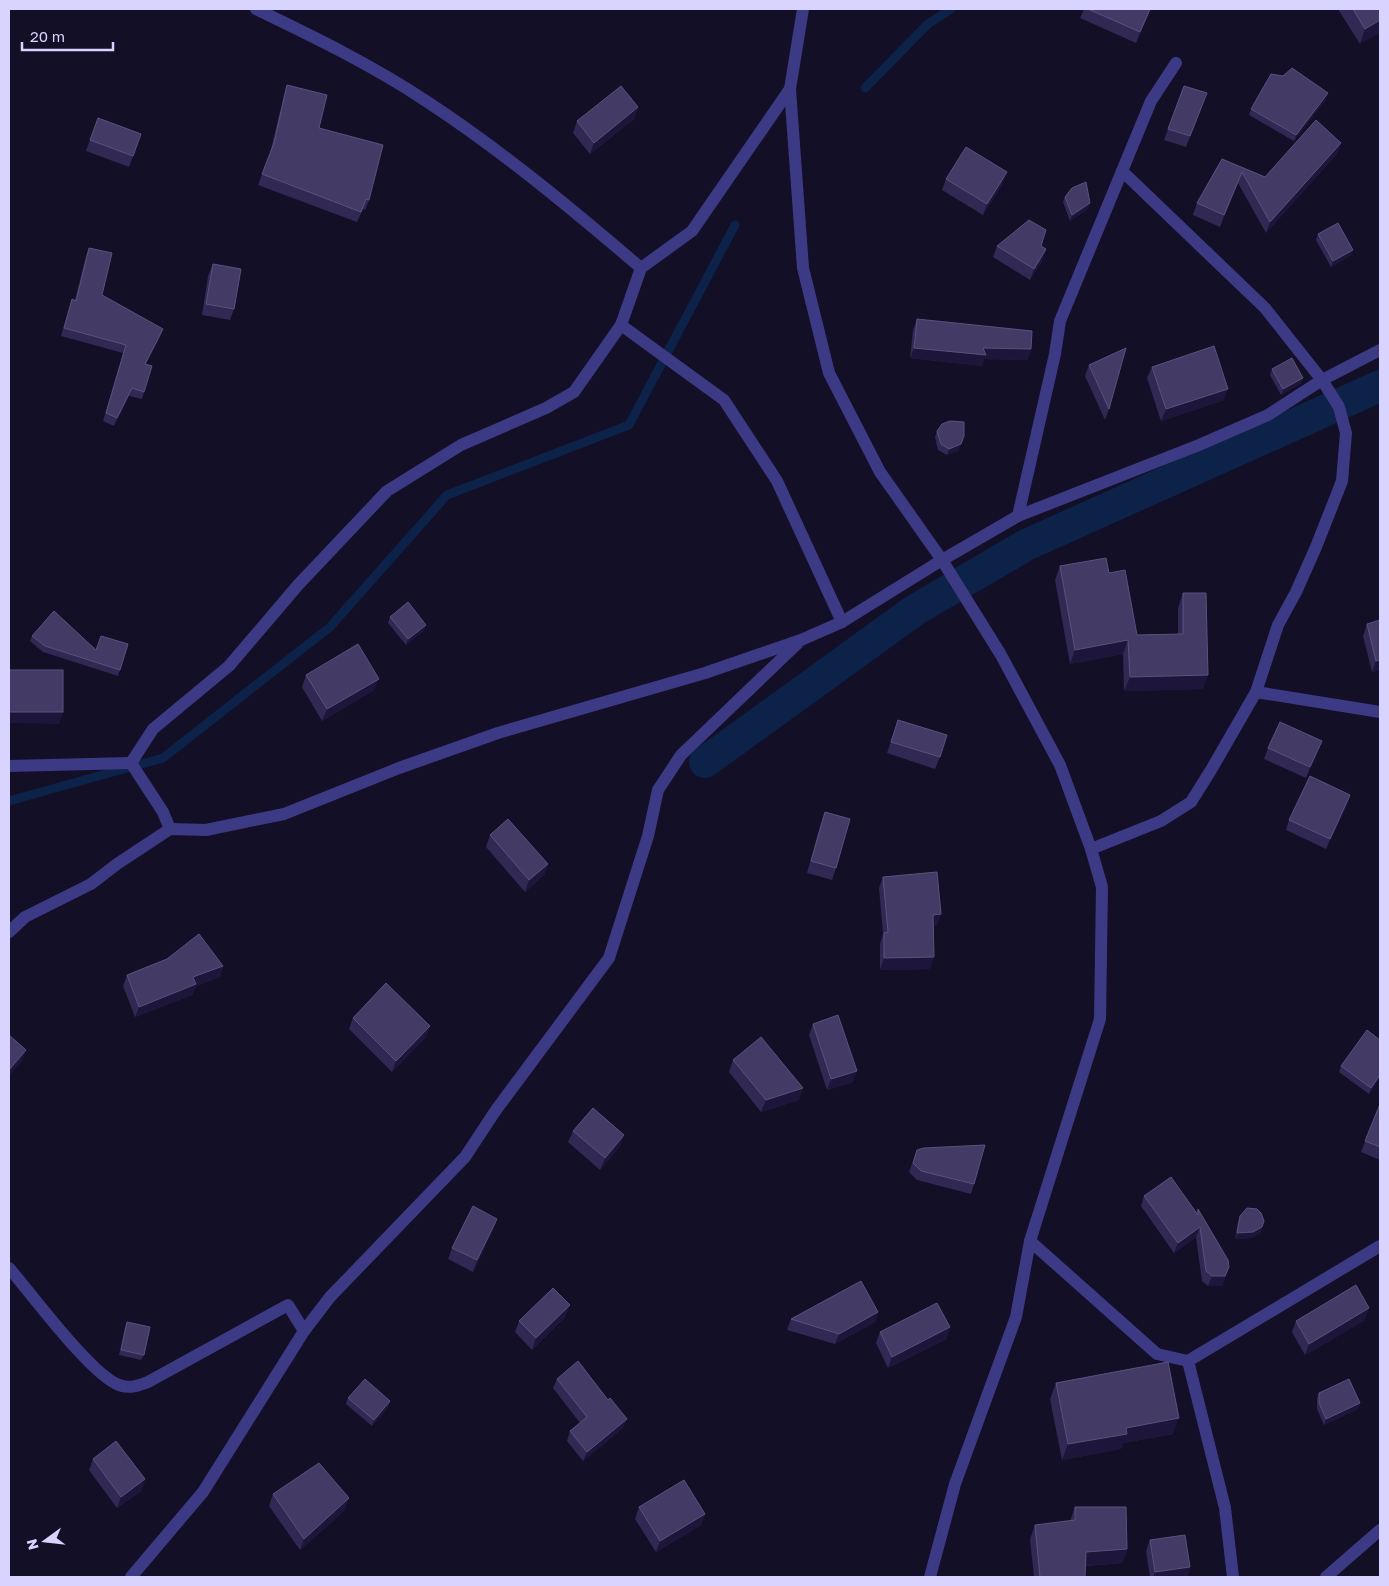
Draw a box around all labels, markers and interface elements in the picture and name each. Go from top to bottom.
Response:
scale bar [22,20,114,52]
text: 20 m [30,27,65,45]
north arrow [20,1516,70,1566]
text: N [22,1537,42,1552]

